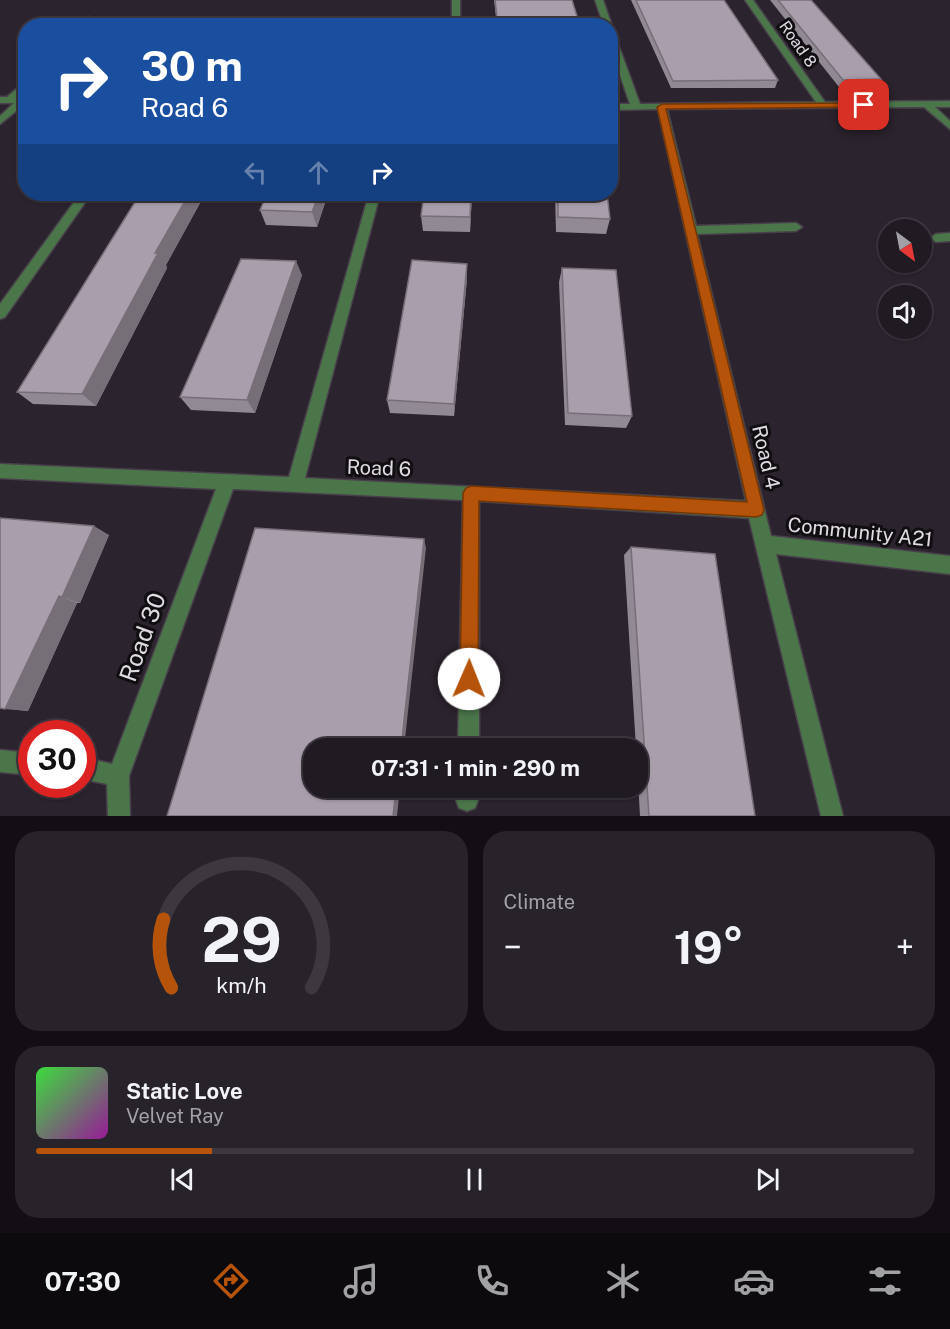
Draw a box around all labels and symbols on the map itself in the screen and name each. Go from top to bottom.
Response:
street label: Road 8 [775,17,821,71]
pin [838,79,889,130]
north arrow [878,219,932,273]
street label: Road 4 [747,423,785,491]
street label: Road 6 [346,455,412,481]
street label: Community A21 [786,512,934,552]
street label: Road 30 [113,589,171,685]
position arrow [437,647,501,711]
speed limit sign: 30 [18,720,96,798]

